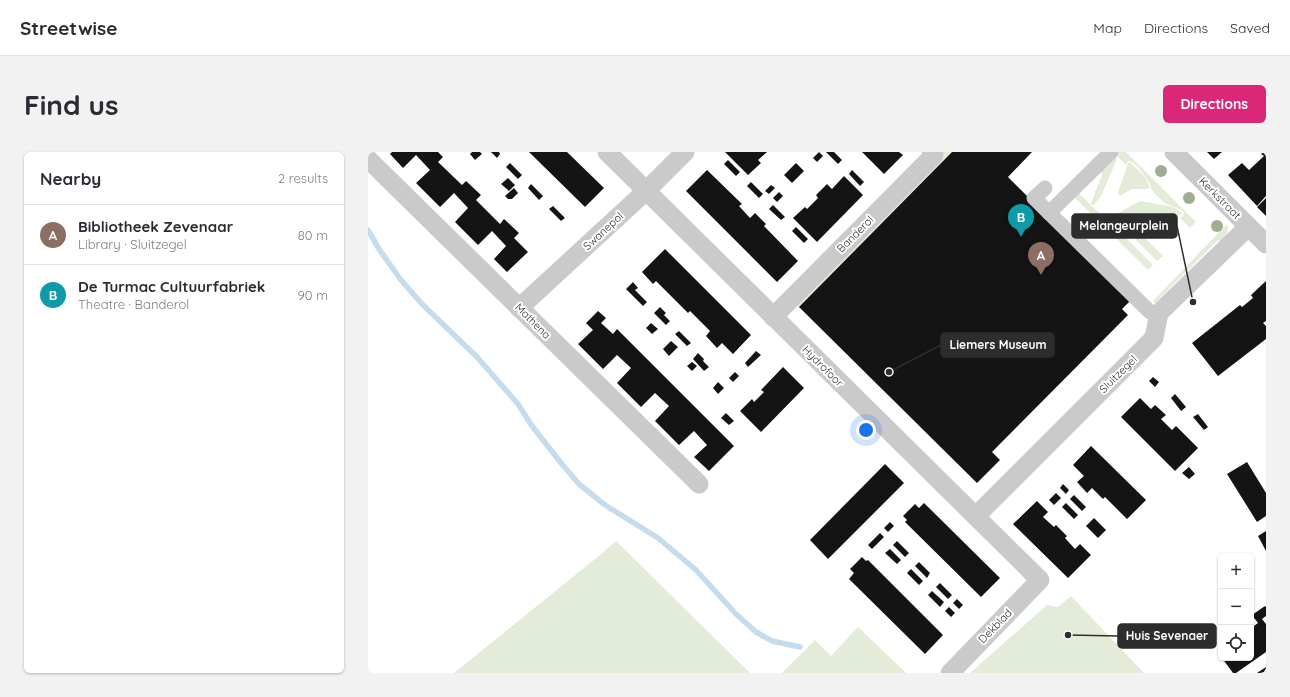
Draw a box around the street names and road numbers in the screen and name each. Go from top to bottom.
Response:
street label: Kerkstraat [1196,174,1244,222]
street label: Swanepol [580,209,626,253]
street label: Banderol [834,213,876,255]
street label: Mathena [512,300,554,342]
street label: Hydrofoor [799,342,847,390]
street label: Sluitzegel [1096,352,1140,396]
street label: Dekblad [975,606,1015,646]

